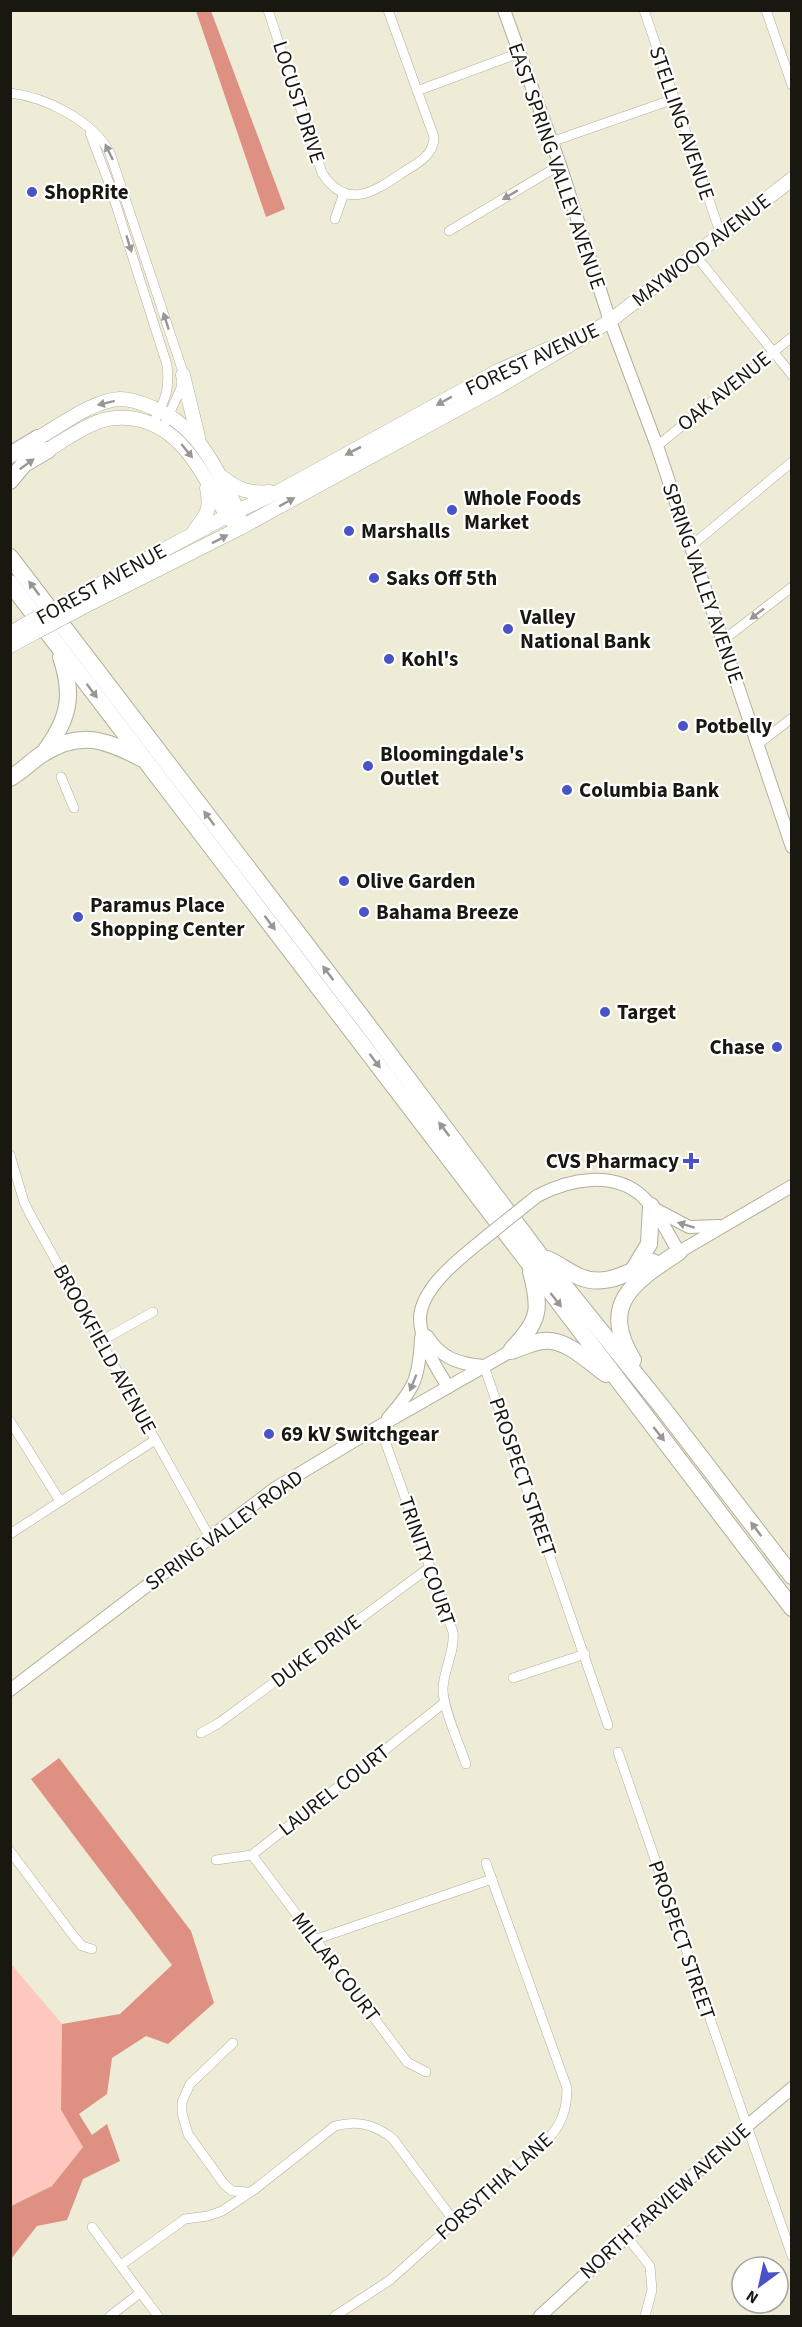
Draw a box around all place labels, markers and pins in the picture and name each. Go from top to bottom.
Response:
place label: ShopRite [44,177,129,207]
marker: ShopRite [25,185,39,199]
place label: Whole Foods Market [464,483,581,537]
marker: Whole Foods Market [445,503,459,517]
place label: Marshalls [361,516,450,546]
marker: Marshalls [342,524,356,538]
place label: Saks Off 5th [386,563,497,593]
marker: Saks Off 5th [367,571,381,585]
place label: Valley National Bank [519,602,651,656]
marker: Valley National Bank [501,622,515,636]
place label: Kohl's [401,644,458,674]
marker: Kohl's [382,652,396,666]
place label: Potbelly [695,711,772,741]
marker: Potbelly [676,719,690,733]
place label: Bloomingdale's Outlet [380,739,524,793]
marker: Bloomingdale's Outlet [361,759,375,773]
place label: Columbia Bank [579,775,720,805]
marker: Columbia Bank [560,783,574,797]
place label: Olive Garden [356,866,476,896]
marker: Olive Garden [337,874,351,888]
place label: Paramus Place Shopping Center [90,890,245,944]
place label: Bahama Breeze [376,897,519,927]
marker: Bahama Breeze [357,905,371,919]
marker: Paramus Place Shopping Center [71,910,85,924]
place label: Target [617,997,676,1027]
marker: Target [598,1005,612,1019]
place label: Chase [710,1032,765,1062]
marker: Chase [770,1040,784,1054]
place label: CVS Pharmacy [546,1146,679,1176]
marker: CVS Pharmacy [684,1154,698,1168]
place label: 69 kV Switchgear [281,1419,440,1449]
marker: 69 kV Switchgear [262,1427,276,1441]

